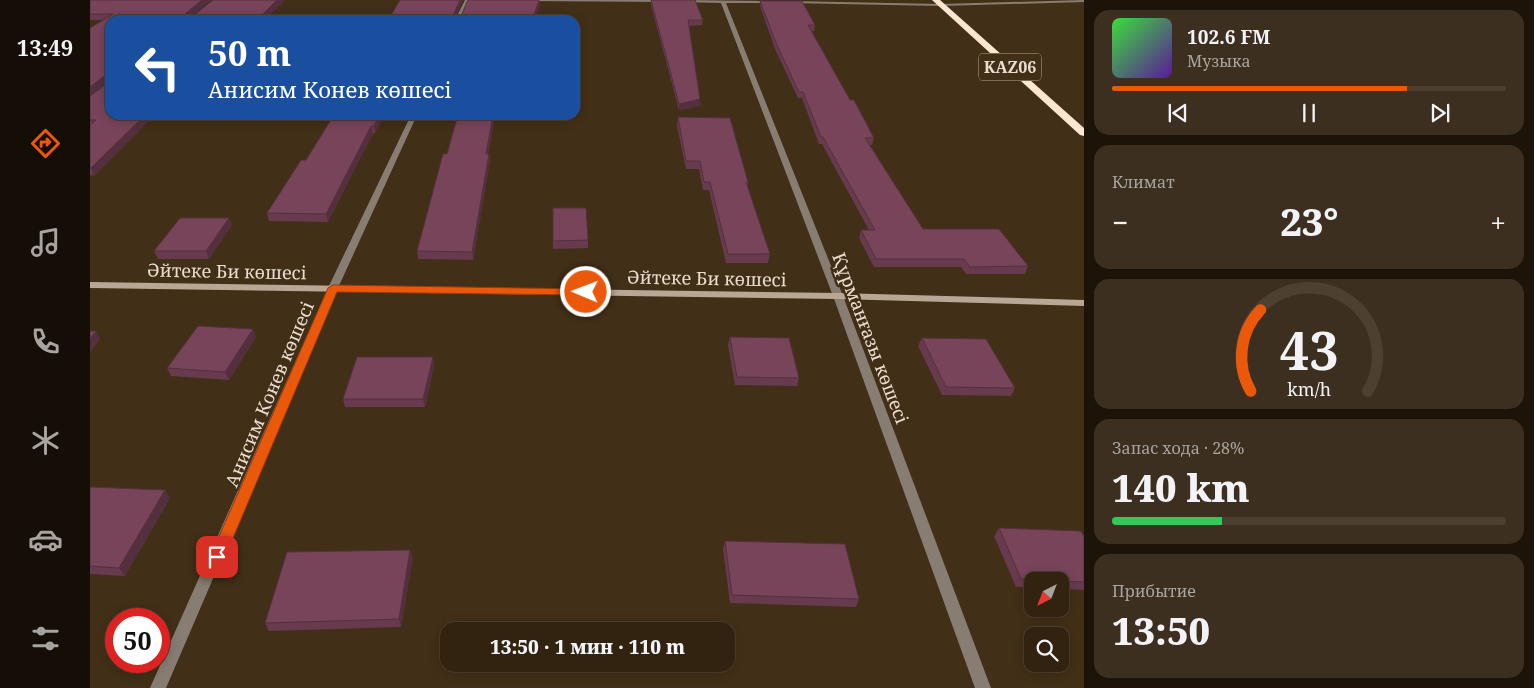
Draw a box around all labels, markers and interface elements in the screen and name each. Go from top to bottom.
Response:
text: 102.6 FM [1187,24,1270,50]
text: 50 m [208,29,291,76]
text: 13:49 [17,32,73,62]
icon: left [125,35,190,100]
text: Музыка [1187,50,1251,72]
road number: KАZ06 [979,54,1041,80]
text: Анисим Конев көшесі [208,74,452,104]
icon: previous [1164,99,1192,127]
icon: pause [1295,99,1323,127]
icon: next [1426,99,1454,127]
icon: directions [28,126,63,161]
text: Климат [1112,171,1175,193]
text: 23° [1280,195,1338,247]
text: − [1112,203,1128,241]
text: + [1490,203,1506,241]
icon: music [28,225,63,260]
street label: Құрманғазы көшесі [827,249,915,427]
street label: Әйтеке Би көшесі [147,258,307,284]
position arrow [559,265,611,317]
street label: Әйтеке Би көшесі [627,265,787,291]
street label: Анисим Конев көшесі [219,297,319,491]
text: 43 [1280,314,1338,385]
icon: phone [28,324,63,359]
text: km/h [1287,377,1331,401]
icon: climate [28,423,63,458]
text: Запас хода · 28% [1112,437,1244,459]
text: 140 km [1112,461,1250,513]
icon: car [28,522,63,557]
pin [196,536,238,578]
icon: arrive [203,543,231,571]
north arrow [1024,572,1069,618]
map controls [1024,572,1069,672]
text: Прибытие [1112,580,1196,602]
text: 13:50 [1112,604,1210,656]
speed limit sign: 50 [105,608,170,673]
icon: filters [28,621,63,656]
button: search [1024,627,1069,672]
text: 13:50 · 1 мин · 110 m [490,634,685,660]

